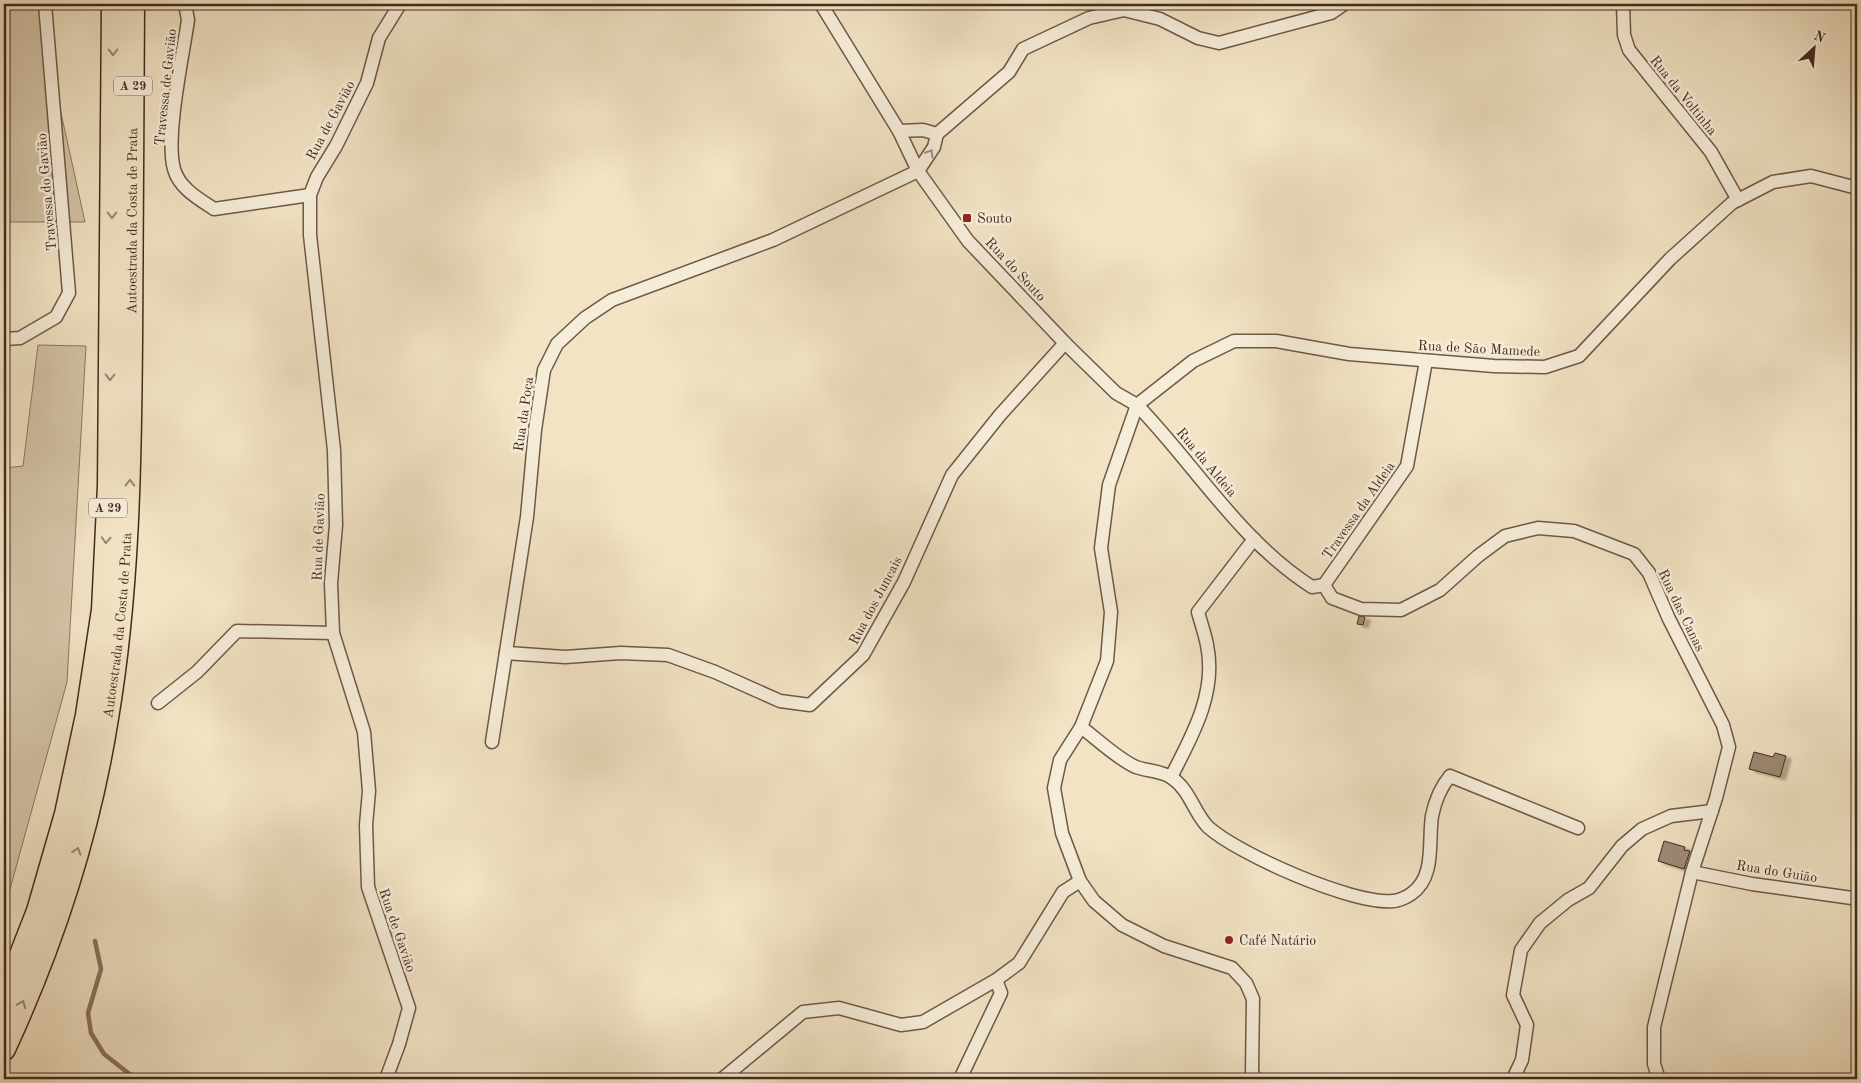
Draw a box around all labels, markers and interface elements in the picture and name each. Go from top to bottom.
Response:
north arrow [1788,22,1838,72]
street label: Travessa de Gavião [153,28,179,146]
text: N [1811,29,1827,46]
one-way arrow [108,49,118,57]
street label: Rua da Voltinha [1647,53,1719,138]
road number: A 29 [114,76,152,95]
street label: Rua de Gavião [304,78,358,162]
street label: Autoestrada da Costa de Prata [125,128,140,314]
street label: Travessa do Gavião [35,132,59,251]
one-way arrow [923,150,933,159]
one-way arrow [107,212,117,219]
marker: Souto [961,212,973,224]
place label: Souto [977,212,1012,226]
street label: Rua do Souto [982,235,1048,304]
street label: Rua de São Mamede [1417,339,1540,359]
one-way arrow [105,374,116,382]
street label: Rua da Poça [512,376,536,452]
street label: Rua da Aldeia [1173,425,1239,500]
street label: Travessa da Aldeia [1320,459,1398,562]
one-way arrow [124,479,135,487]
street label: Rua de Gavião [310,493,328,581]
road number: A 29 [89,498,127,518]
street label: Autoestrada da Costa de Prata [101,532,134,719]
one-way arrow [101,536,112,544]
street label: Rua dos Juncais [847,554,905,647]
street label: Rua das Canas [1655,567,1707,654]
one-way arrow [71,847,81,855]
street label: Rua do Guião [1735,859,1818,885]
street label: Rua de Gavião [376,887,418,974]
marker: Café Natário [1223,934,1235,946]
place label: Café Natário [1239,934,1316,948]
one-way arrow [16,1000,27,1009]

